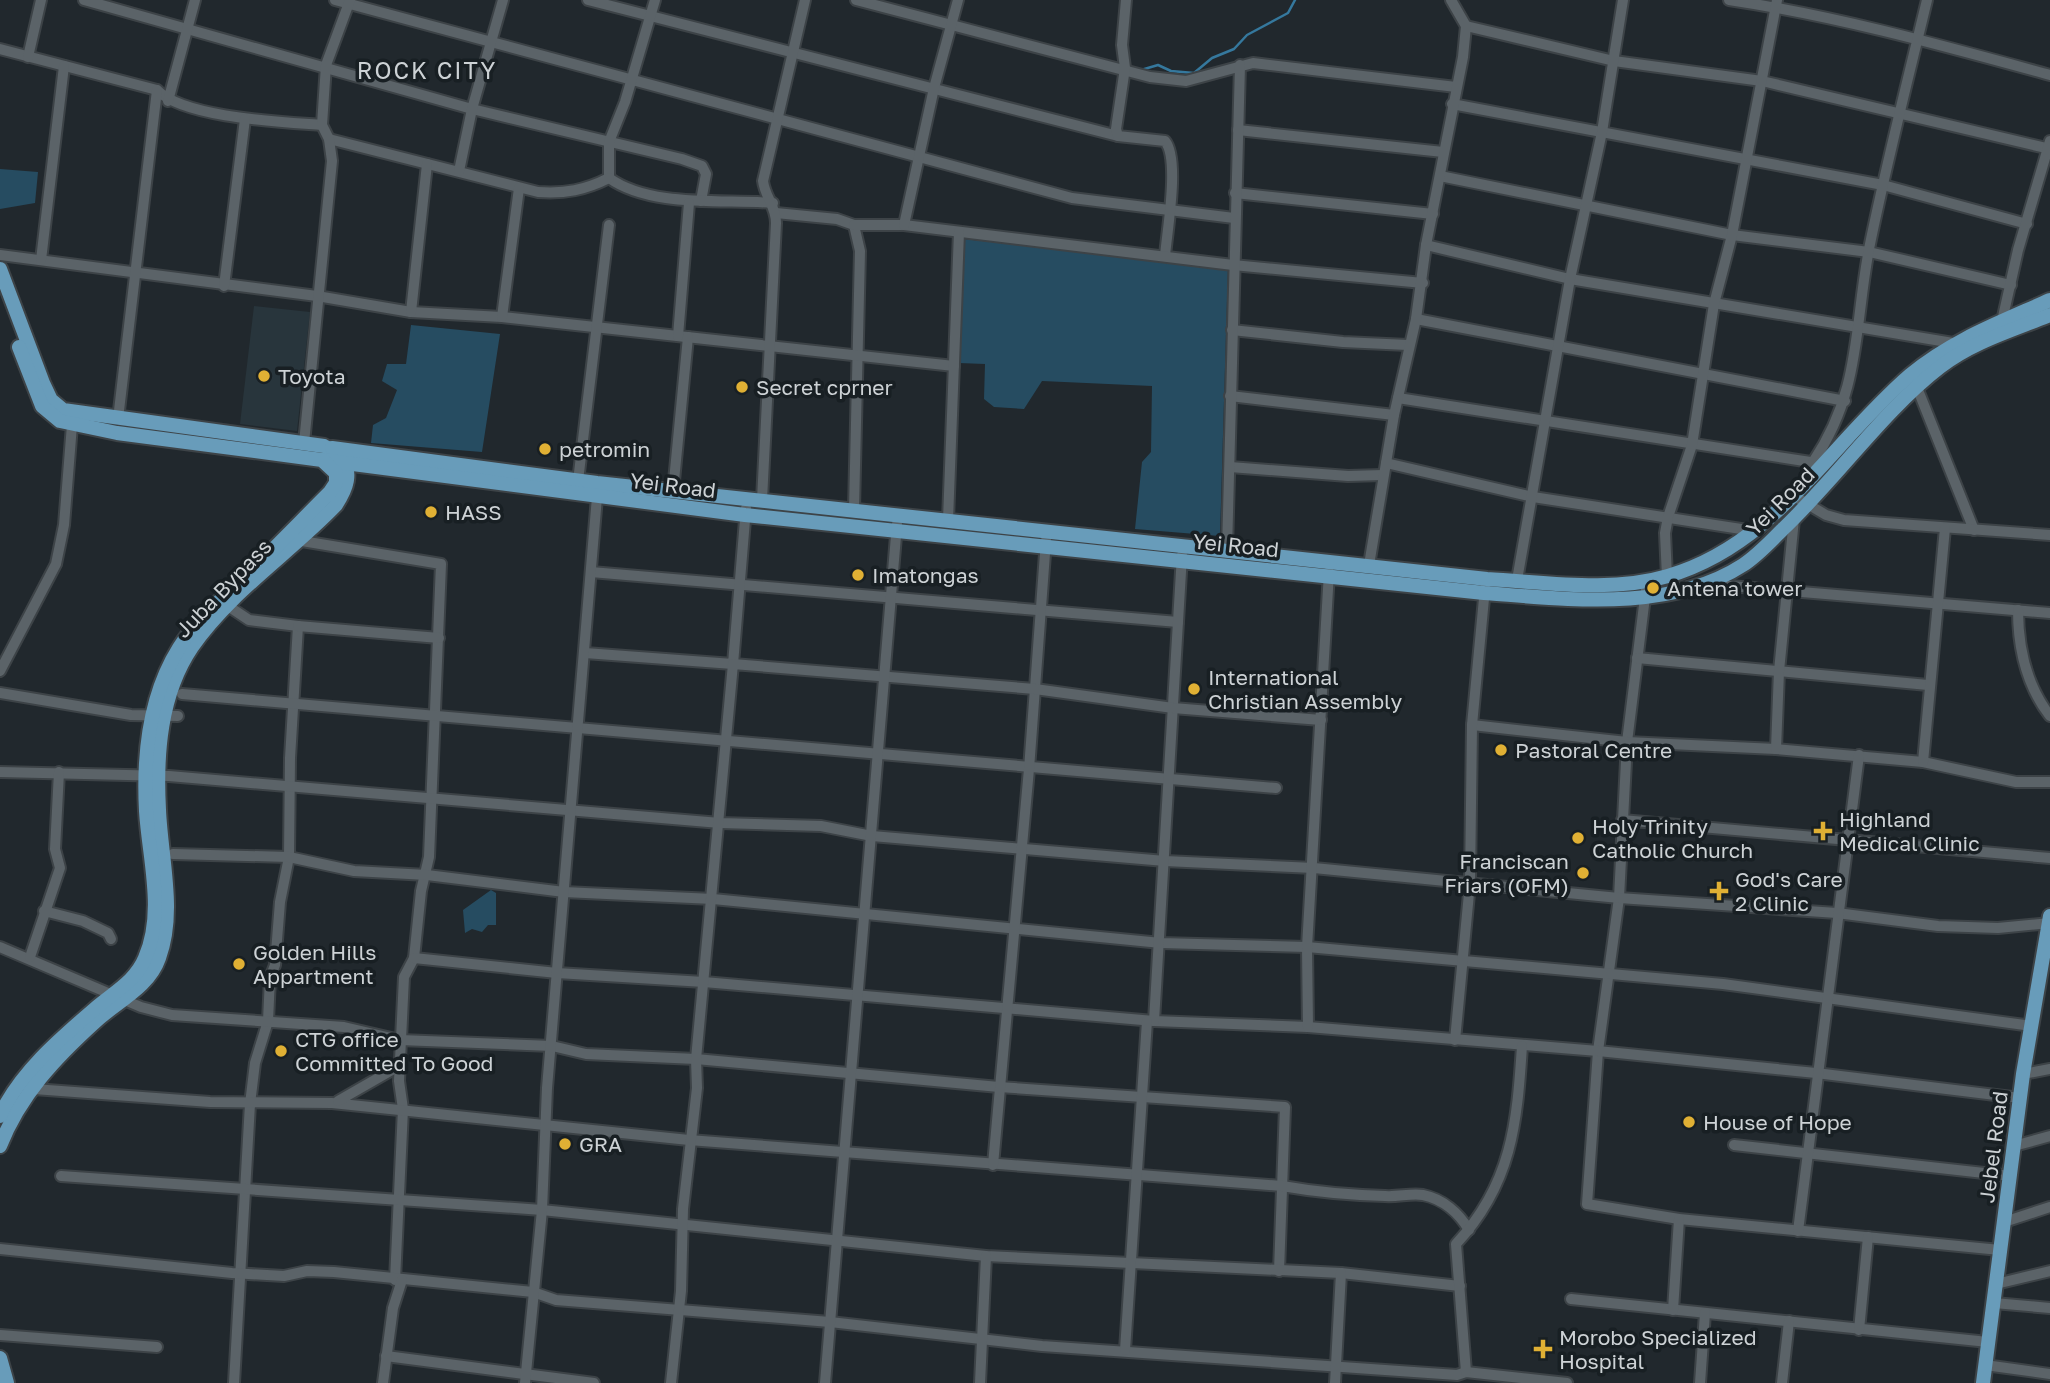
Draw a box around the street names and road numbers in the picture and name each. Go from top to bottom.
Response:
street label: Yei Road [1740,461,1820,541]
street label: Yei Road [629,467,717,503]
street label: Yei Road [1192,528,1280,562]
street label: Juba Bypass [170,533,276,643]
street label: Jebel Road [1973,1090,2013,1204]

